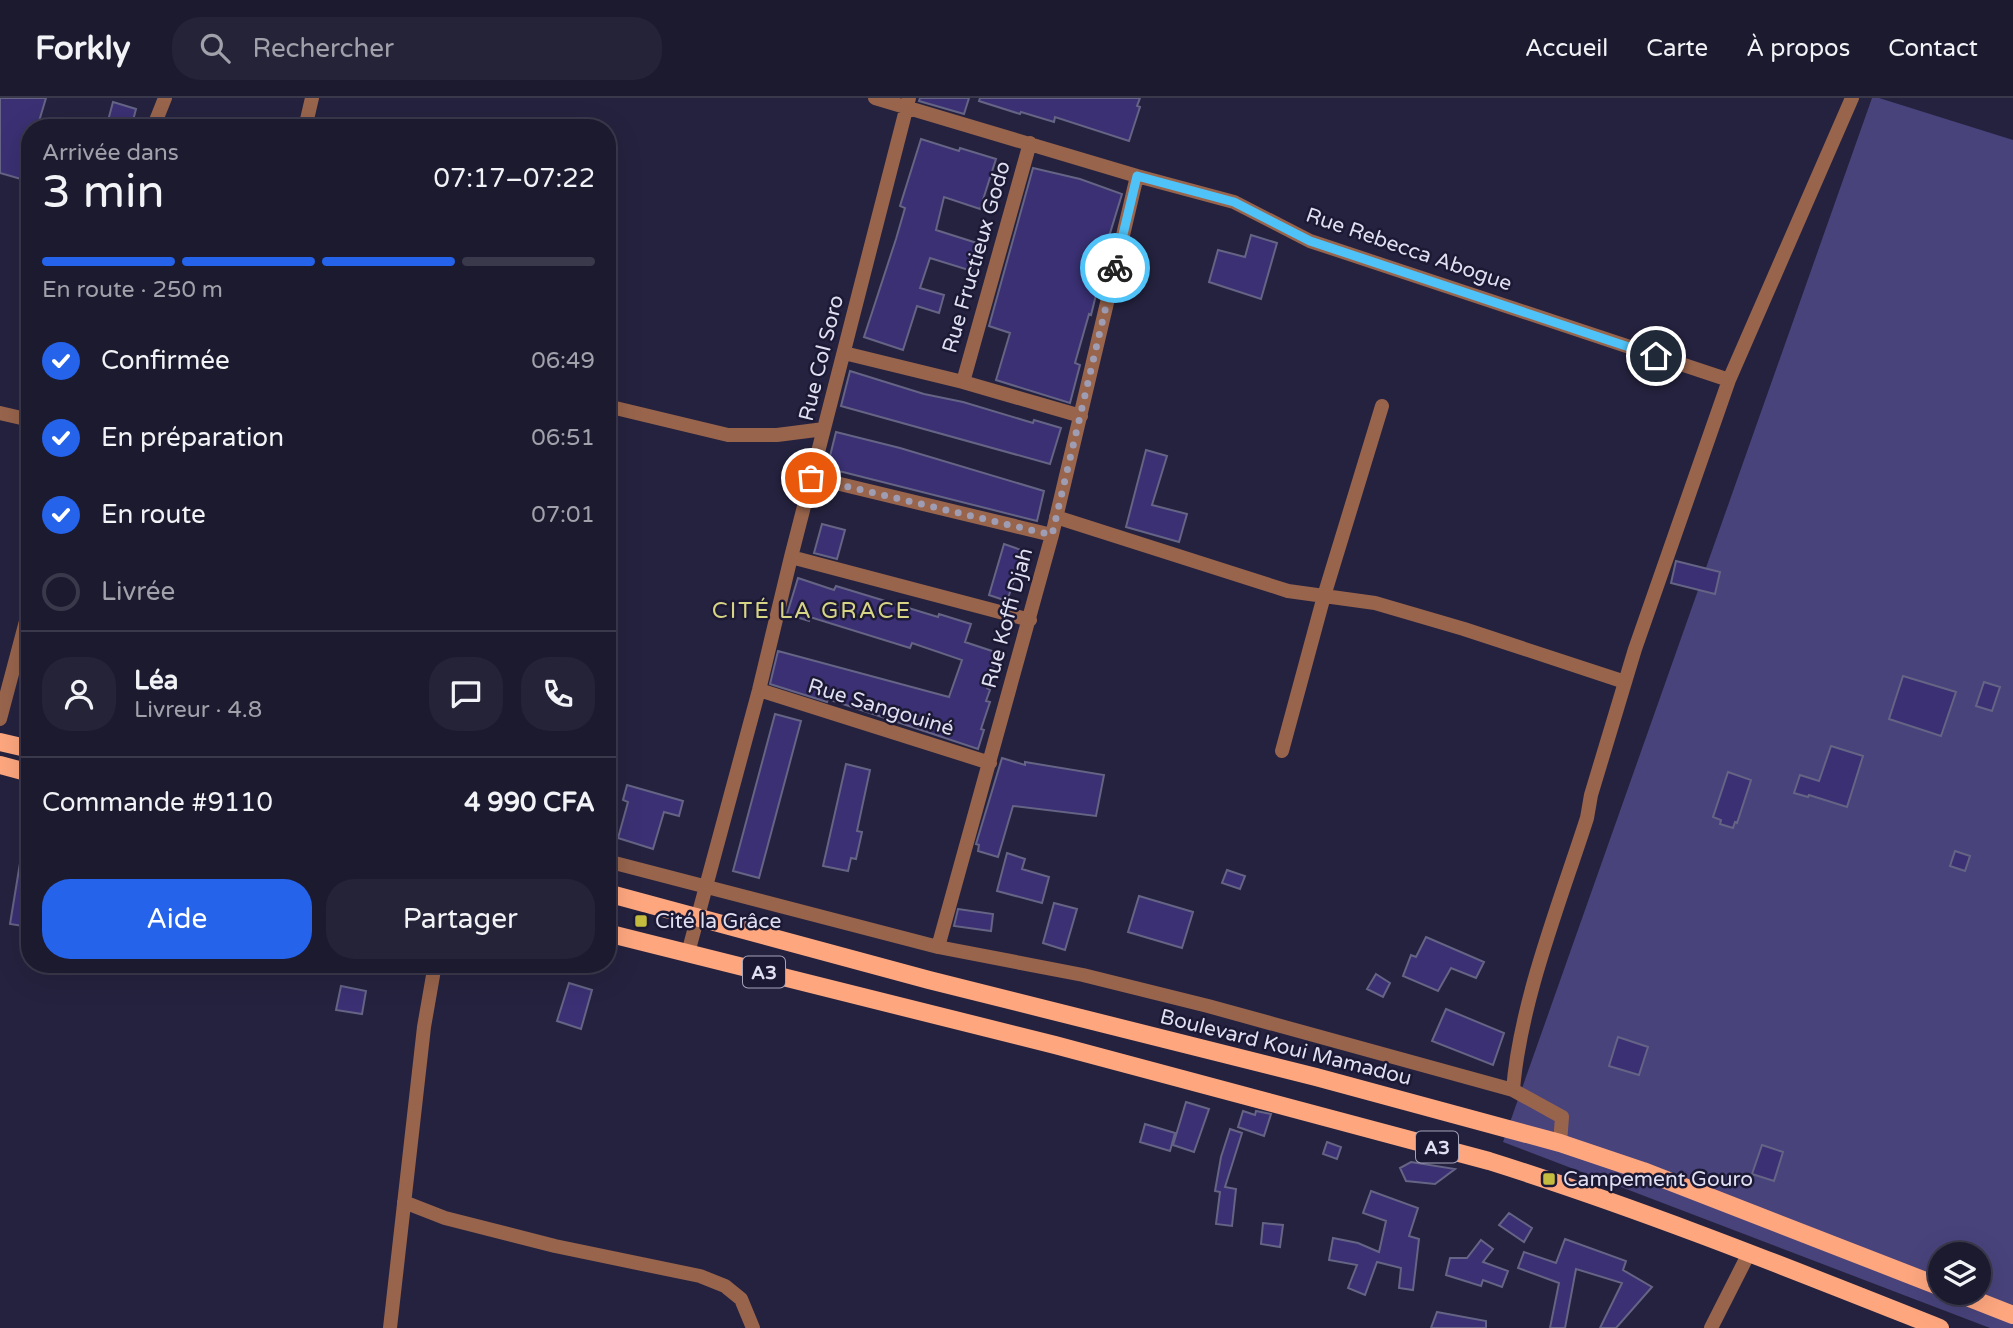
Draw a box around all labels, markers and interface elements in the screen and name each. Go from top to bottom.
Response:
search box [172,17,662,80]
text: Forkly [35,29,130,68]
icon: search [196,29,234,67]
text: Rechercher [252,33,394,64]
text: Accueil [1525,34,1608,63]
text: Carte [1646,34,1708,63]
text: À propos [1746,34,1850,63]
text: Contact [1888,34,1978,63]
text: Arrivée dans [42,139,179,167]
street label: Rue Fructieux Godo [937,158,1016,356]
text: 07:17–07:22 [434,163,595,194]
text: 3 min [42,165,165,220]
street label: Rue Rebecca Abogue [1303,202,1515,297]
courier [1080,233,1150,303]
icon: bike [1096,249,1134,287]
text: En route · 250 m [42,276,223,304]
street label: Rue Col Soro [794,293,849,424]
pin [1626,326,1686,386]
icon: home [1637,337,1675,375]
icon: check [42,342,80,380]
text: Confirmée [101,345,230,376]
text: 06:49 [531,347,595,375]
icon: check [42,419,80,457]
text: En préparation [101,422,284,453]
text: 06:51 [531,424,595,452]
pin [781,448,841,508]
icon: bag [792,459,830,497]
icon: check [42,496,80,534]
text: En route [101,499,206,530]
text: 07:01 [531,501,595,529]
street label: Rue Koffi Djah [977,545,1038,691]
text: Livrée [101,576,175,607]
district label: CITÉ LA GRACE [712,597,912,625]
button: person [42,657,116,731]
button: chat [429,657,503,731]
button: phone [521,657,595,731]
text: Léa [134,665,178,696]
street label: Rue Sangouiné [805,673,957,742]
text: Livreur · 4.8 [134,696,262,724]
text: Commande #9110 [42,787,273,818]
text: 4 990 CFA [464,787,595,818]
button: Aide [42,879,312,959]
button: Partager [326,879,595,959]
place label: Cité la Grâce [655,909,781,934]
marker: Cité la Grâce [633,913,649,929]
road number: A3 [743,957,785,988]
street label: Boulevard Koui Mamadou [1157,1004,1414,1091]
road number: A3 [1416,1132,1458,1162]
place label: Campement Gouro [1563,1167,1753,1192]
marker: Campement Gouro [1541,1171,1557,1187]
map controls [1928,1242,1991,1305]
button: layers [1928,1242,1991,1305]

